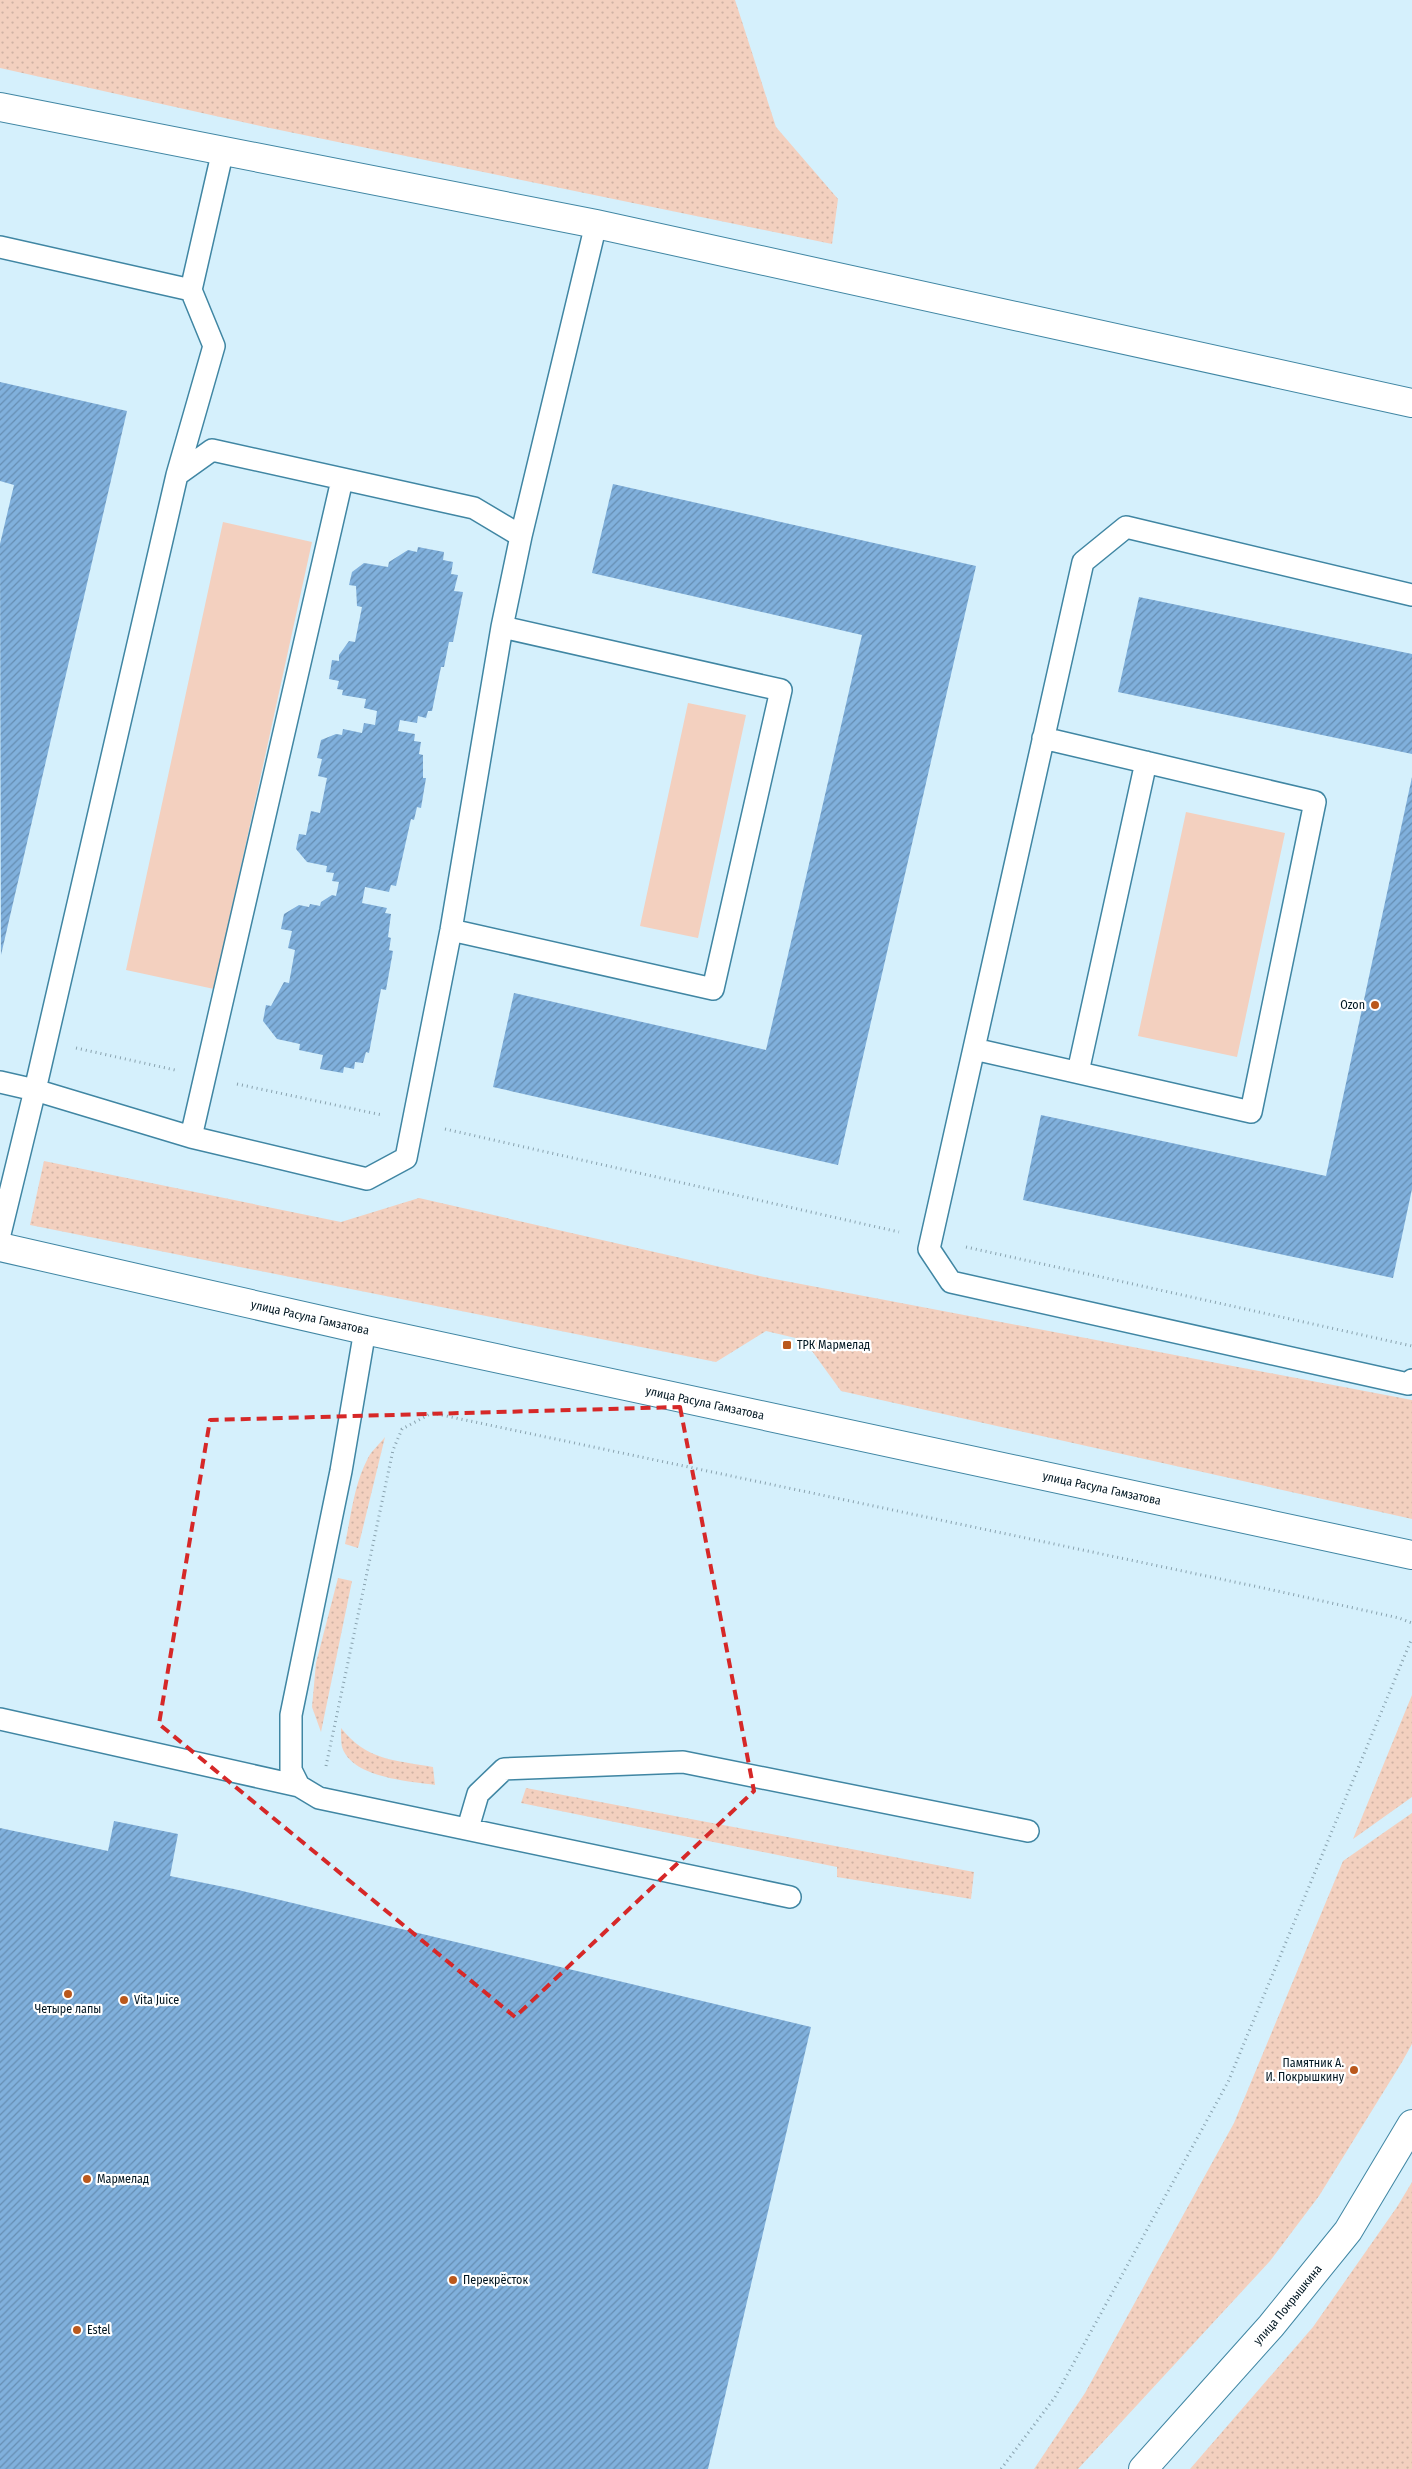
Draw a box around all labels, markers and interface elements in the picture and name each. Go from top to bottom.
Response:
place label: Ozon [1340,998,1365,1012]
marker: Ozon [1369,999,1381,1011]
street label: улица Расула Гамзатова [250,1297,371,1338]
place label: ТРК Мармелад [797,1338,870,1352]
marker: ТРК Мармелад [781,1339,793,1351]
street label: улица Расула Гамзатова [644,1384,766,1423]
street label: улица Расула Гамзатова [1041,1469,1163,1508]
marker: Четыре лапы [62,1988,74,2000]
place label: Vita Juice [134,1993,179,2007]
marker: Vita Juice [118,1994,130,2006]
place label: Четыре лапы [35,2002,101,2016]
place label: Памятник А. И. Покрышкину [1265,2056,1345,2084]
marker: Памятник А. И. Покрышкину [1348,2064,1360,2076]
place label: Мармелад [97,2172,149,2186]
marker: Мармелад [81,2173,93,2185]
street label: улица Покрышкина [1251,2262,1325,2348]
place label: Перекрёсток [463,2273,528,2287]
marker: Перекрёсток [447,2274,459,2286]
place label: Estel [87,2323,111,2337]
marker: Estel [71,2324,83,2336]

